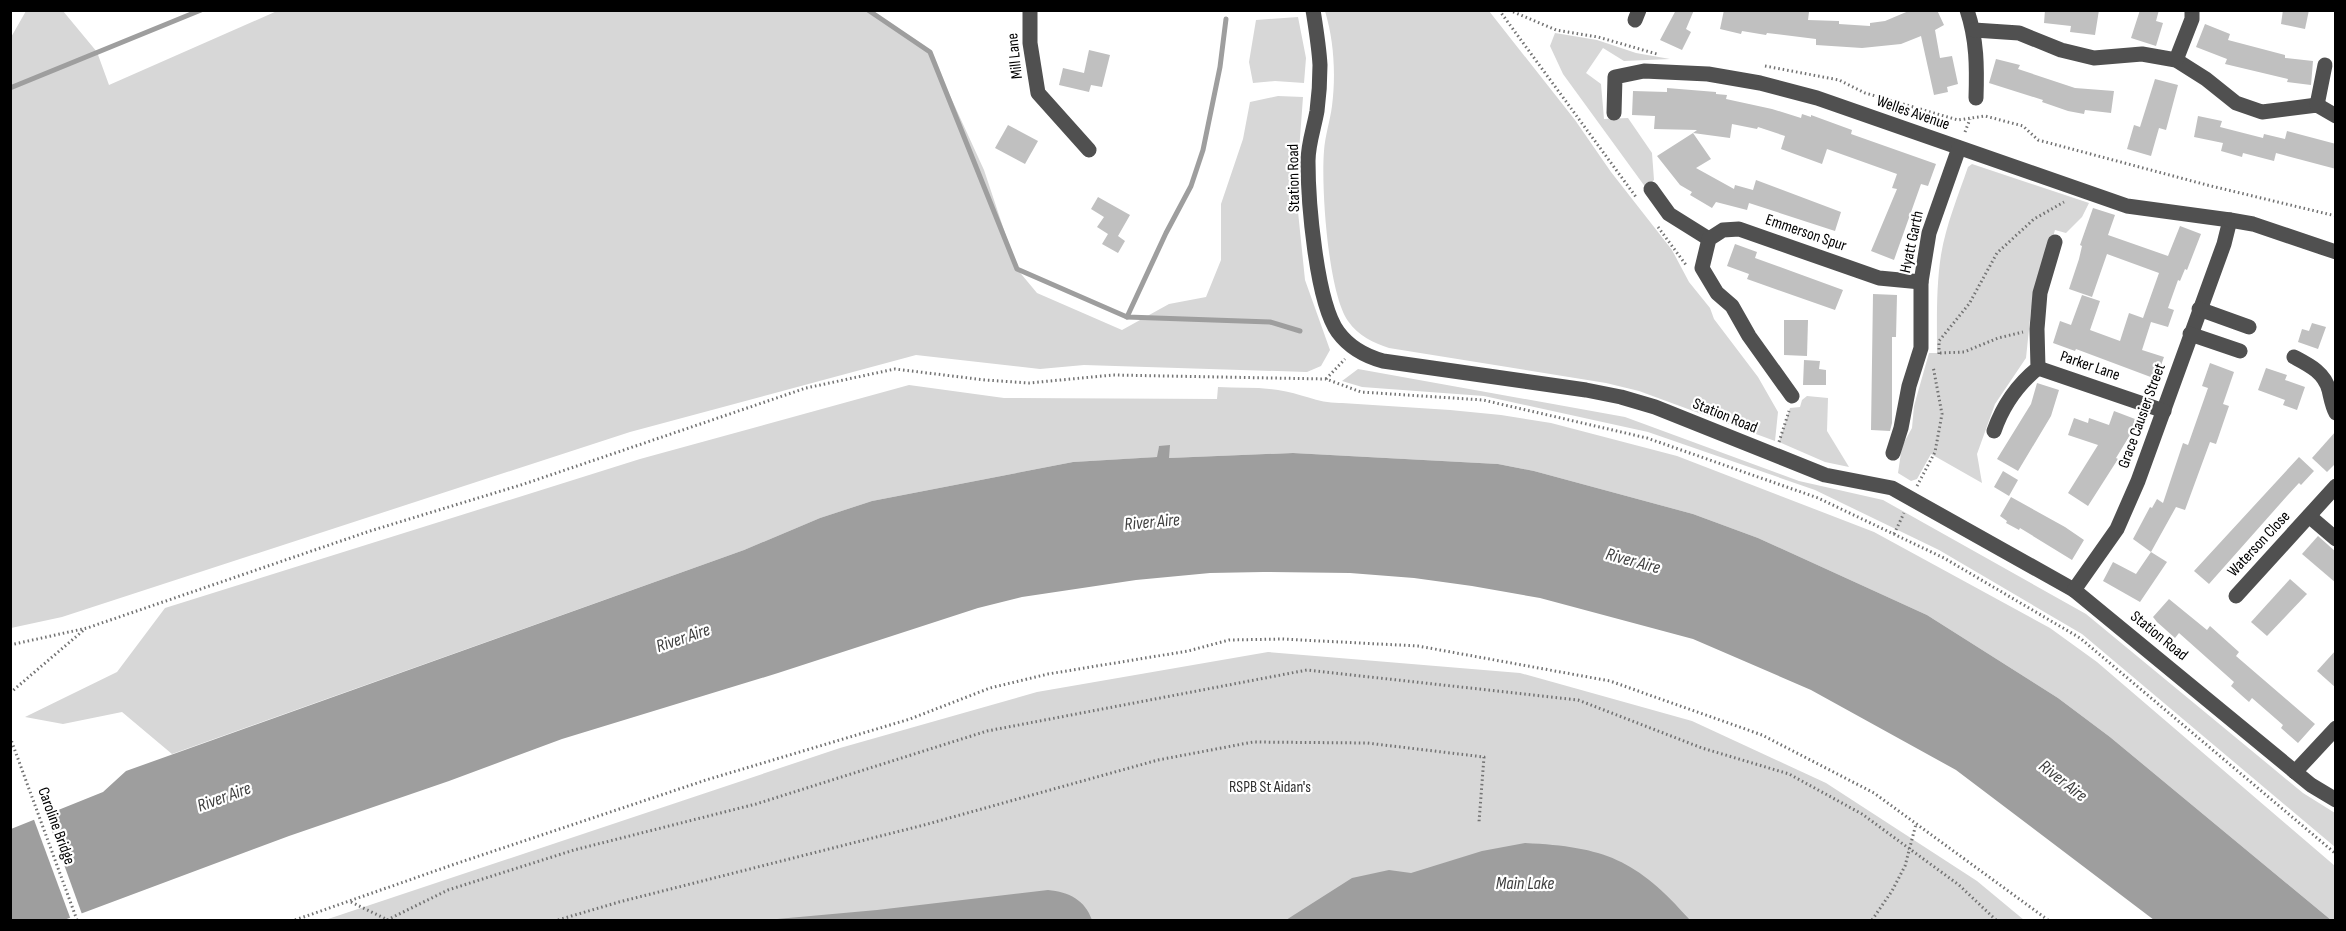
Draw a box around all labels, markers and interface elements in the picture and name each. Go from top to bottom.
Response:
street label: Mill Lane [1003,32,1027,80]
street label: Welles Avenue [1874,92,1952,134]
street label: Station Road [1284,144,1304,212]
street label: Hyatt Garth [1896,209,1928,275]
street label: Emmerson Spur [1763,210,1849,256]
street label: Parker Lane [2058,347,2122,385]
street label: Grace Causier Street [2114,361,2170,471]
street label: Station Road [1690,394,1760,438]
street label: Waterson Close [2224,507,2294,581]
water label: River Aire [1123,509,1181,535]
water label: River Aire [1603,544,1663,578]
street label: Station Road [2126,607,2192,665]
water label: River Aire [653,619,713,657]
water label: River Aire [2035,756,2091,806]
water label: River Aire [194,778,254,816]
park label: RSPB St Aidan's [1229,778,1311,797]
street label: Caroline Bridge [33,785,79,867]
water label: Main Lake [1496,873,1554,894]

